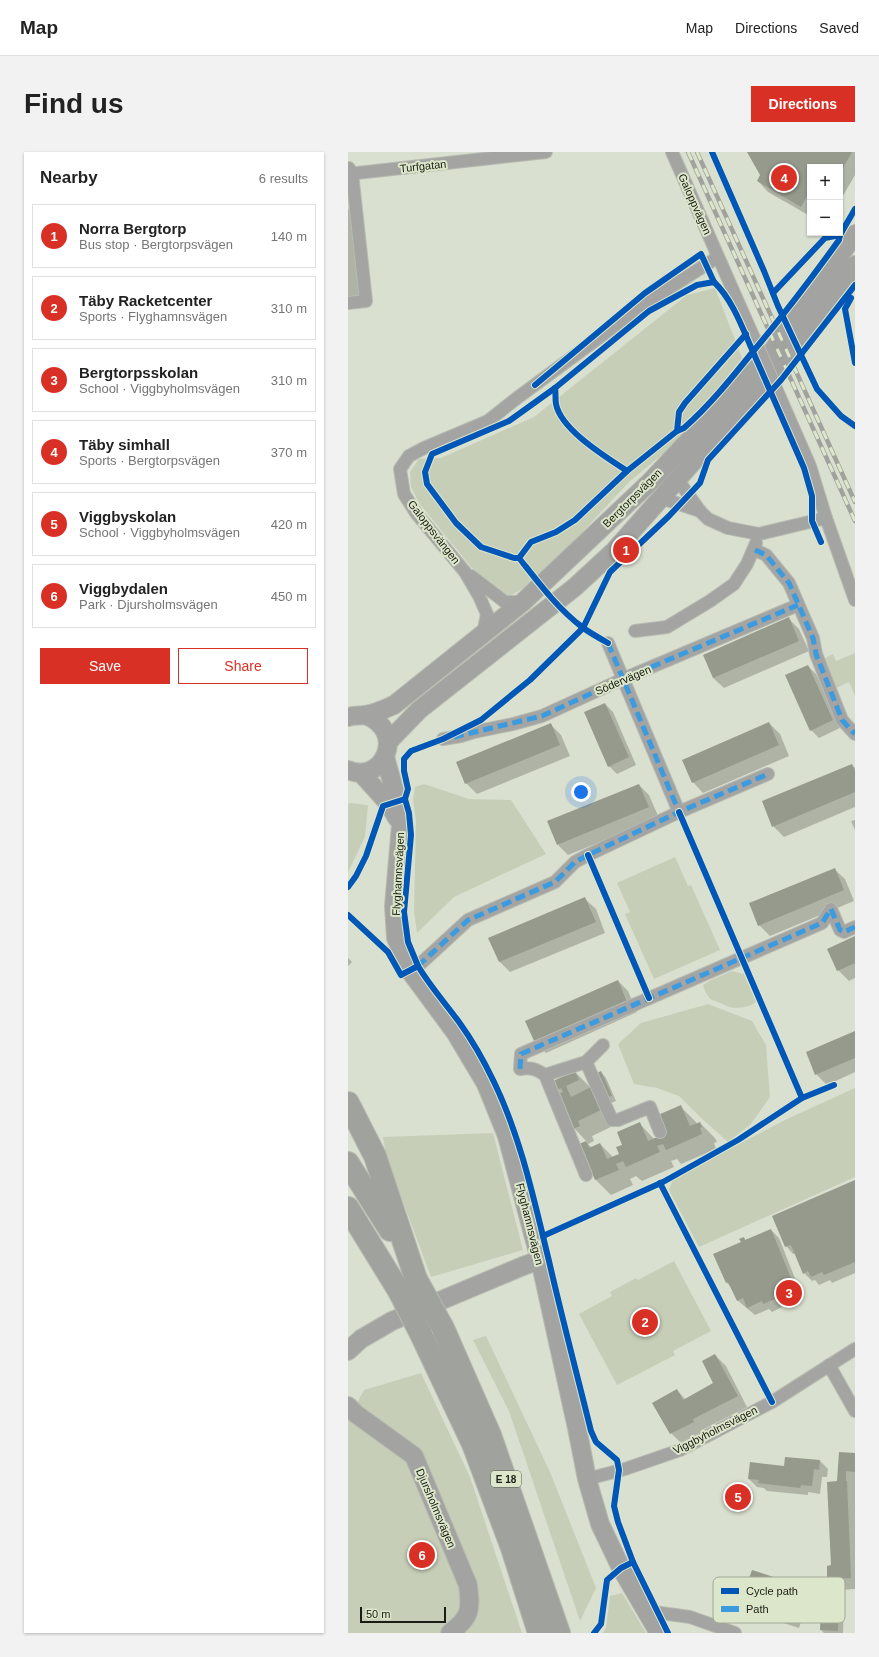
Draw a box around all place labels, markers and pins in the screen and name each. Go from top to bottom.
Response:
pin: 4 [771,163,797,193]
pin: 1 [613,535,639,565]
pin: 3 [776,1278,802,1308]
pin: 2 [632,1307,658,1337]
pin: 5 [725,1482,751,1512]
pin: 6 [409,1540,435,1570]

